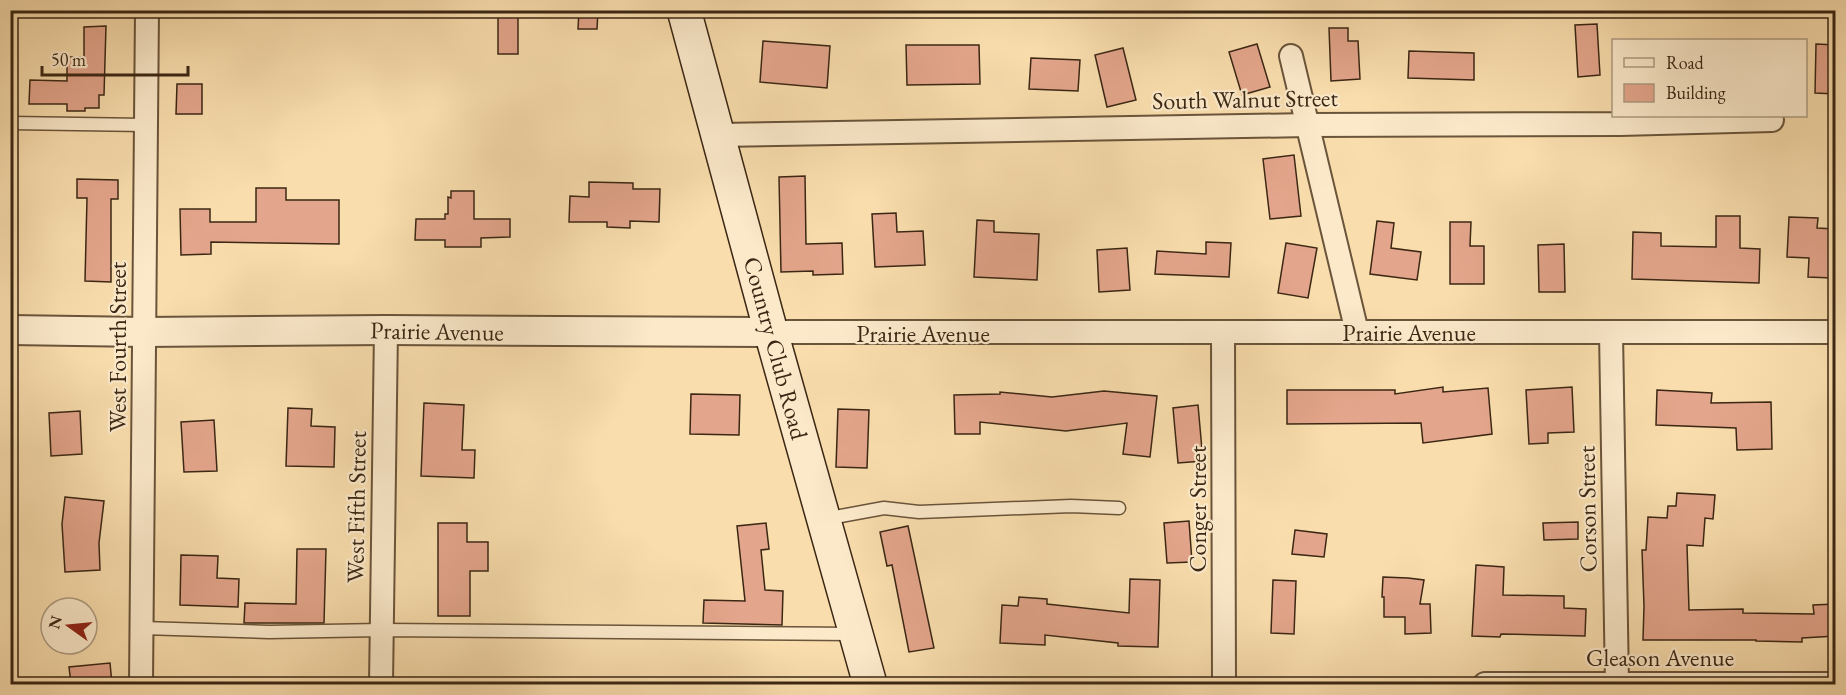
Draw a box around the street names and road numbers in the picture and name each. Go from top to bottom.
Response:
street label: South Walnut Street [1152,82,1339,116]
street label: Country Club Road [737,253,816,444]
street label: West Fourth Street [102,261,133,432]
street label: Prairie Avenue [370,314,504,348]
street label: Prairie Avenue [1342,317,1476,348]
street label: Prairie Avenue [856,318,990,349]
street label: West Fifth Street [339,430,373,583]
street label: Conger Street [1182,445,1213,572]
street label: Corson Street [1570,445,1604,573]
street label: Gleason Avenue [1586,642,1734,673]

